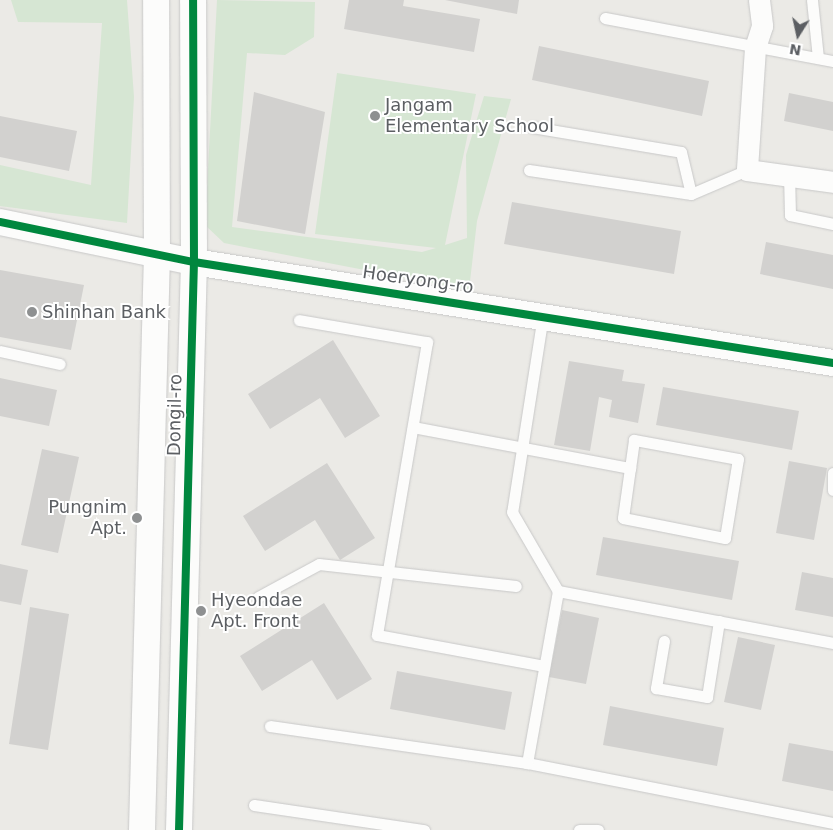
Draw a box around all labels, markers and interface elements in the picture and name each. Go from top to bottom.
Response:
north arrow [773,10,823,60]
text: N [788,41,803,59]
place label: Jangam Elementary School [385,95,554,138]
marker: Jangam Elementary School [369,110,381,122]
street label: Hoeryong-ro [361,262,475,298]
place label: Shinhan Bank [42,301,166,323]
marker: Shinhan Bank [26,306,38,318]
street label: Dongil-ro [163,374,187,456]
place label: Pungnim Apt. [48,497,127,540]
marker: Pungnim Apt. [131,512,143,524]
place label: Hyeondae Apt. Front [211,590,302,632]
marker: Hyeondae Apt. Front [195,605,207,617]

